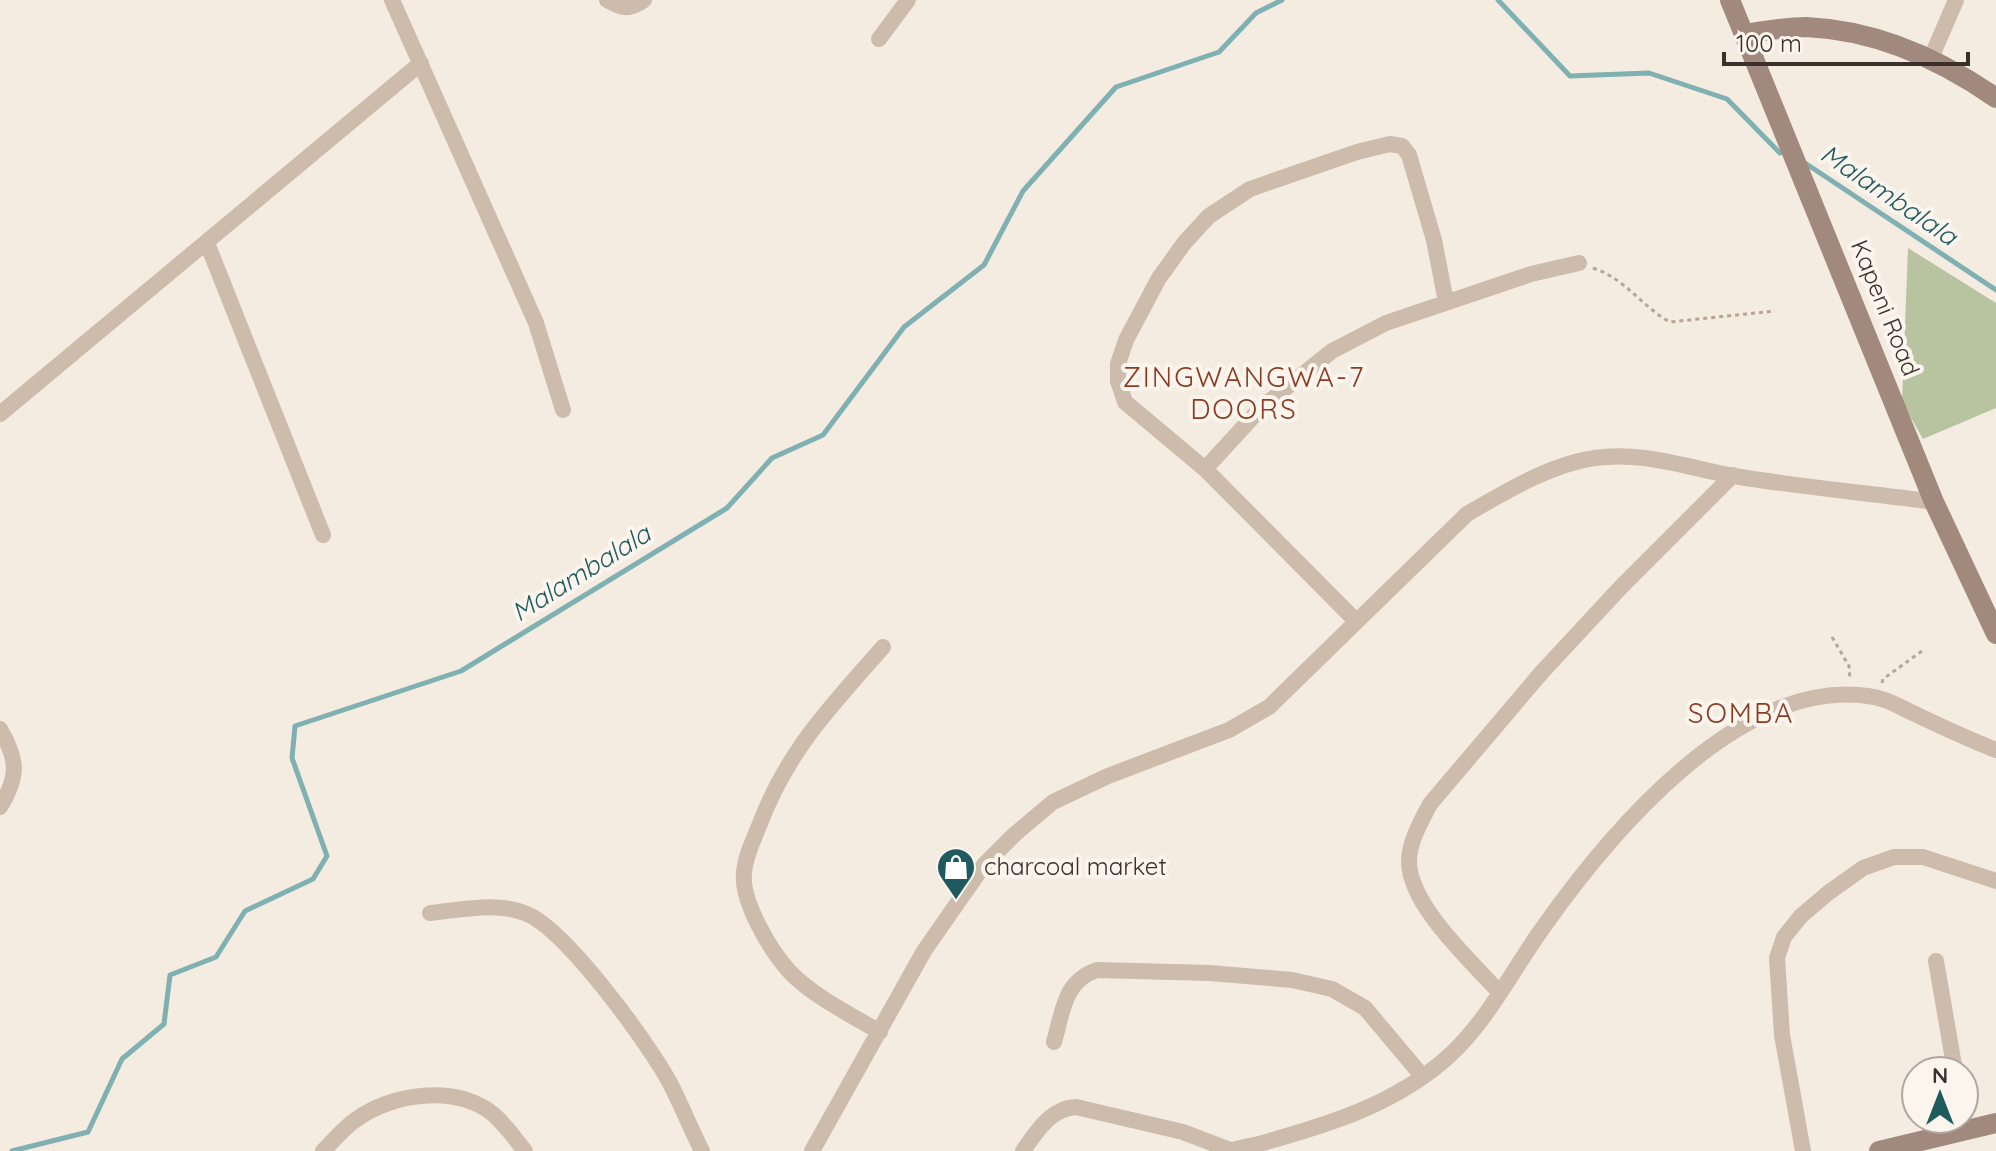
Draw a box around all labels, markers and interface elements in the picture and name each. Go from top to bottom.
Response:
scale bar [1724,16,1968,66]
text: 100 m [1736,28,1802,58]
water label: Malambalala [1815,137,1965,253]
street label: Kapeni Road [1845,235,1927,380]
district label: ZINGWANGWA-7 DOORS [1123,359,1365,426]
water label: Malambalala [505,516,657,628]
district label: SOMBA [1688,695,1794,730]
shop icon: charcoal market [935,846,977,901]
place label: charcoal market [984,851,1167,881]
north arrow [1900,1055,1980,1135]
text: N [1932,1061,1948,1089]

